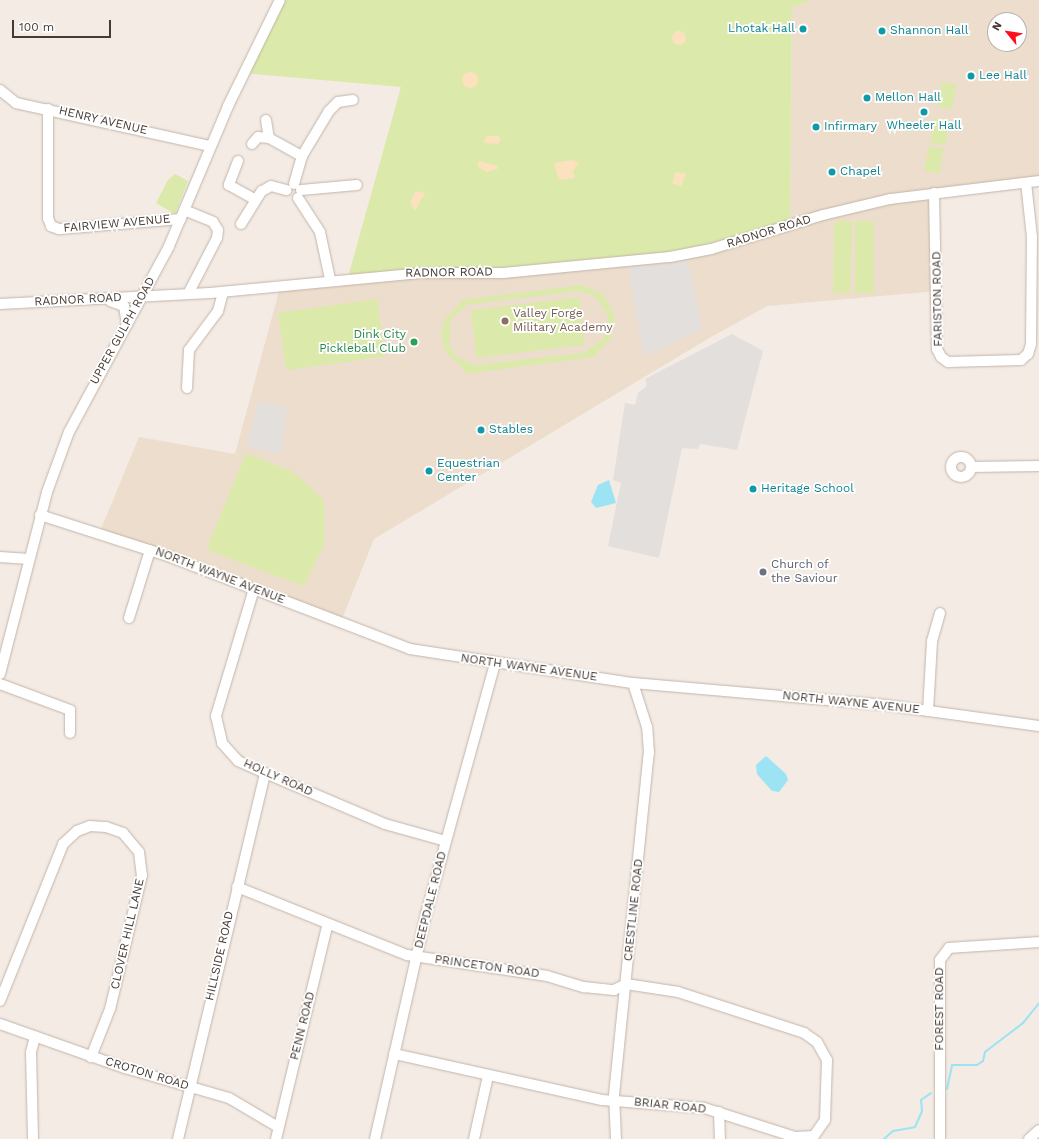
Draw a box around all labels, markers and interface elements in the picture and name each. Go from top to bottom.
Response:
scale bar [14,12,113,38]
north arrow [987,12,1027,52]
text: N [989,19,1005,33]
text: 100 m [19,20,54,34]
place label: Lhotak Hall [728,22,795,36]
marker: Lhotak Hall [798,24,808,34]
place label: Shannon Hall [890,24,968,38]
marker: Shannon Hall [877,26,887,36]
place label: Lee Hall [979,69,1027,83]
marker: Lee Hall [966,71,976,81]
place label: Mellon Hall [875,91,941,105]
marker: Mellon Hall [862,93,872,103]
street label: HENRY AVENUE [57,104,149,138]
marker: Wheeler Hall [919,107,929,117]
place label: Wheeler Hall [886,119,962,133]
place label: Infirmary [824,120,877,134]
marker: Infirmary [811,122,821,132]
place label: Chapel [840,165,881,179]
marker: Chapel [827,167,837,177]
street label: FAIRVIEW AVENUE [63,212,171,236]
street label: RADNOR ROAD [725,212,813,252]
street label: FARISTON ROAD [930,251,946,347]
street label: RADNOR ROAD [405,265,493,281]
street label: UPPER GULPH ROAD [87,275,159,387]
street label: RADNOR ROAD [34,291,122,309]
place label: Valley Forge Military Academy [513,307,614,335]
marker: Valley Forge Military Academy [500,316,510,326]
place label: Dink City Pickleball Club [319,328,406,356]
marker: Dink City Pickleball Club [409,337,419,347]
place label: Stables [489,423,533,437]
marker: Stables [476,425,486,435]
place label: Equestrian Center [437,457,500,485]
marker: Equestrian Center [424,466,434,476]
place label: Heritage School [761,482,854,496]
marker: Heritage School [748,484,758,494]
street label: NORTH WAYNE AVENUE [153,544,287,608]
place label: Church of the Saviour [771,558,838,586]
marker: Church of the Saviour [758,567,768,577]
street label: NORTH WAYNE AVENUE [459,651,599,685]
street label: NORTH WAYNE AVENUE [781,689,921,717]
street label: HOLLY ROAD [241,756,315,800]
street label: DEEPDALE ROAD [412,850,450,950]
street label: CRESTLINE ROAD [621,858,647,962]
street label: CLOVER HILL LANE [108,877,148,991]
street label: HILLSIDE ROAD [203,910,237,1002]
street label: PRINCETON ROAD [434,953,540,981]
street label: FOREST ROAD [933,967,947,1051]
street label: PENN ROAD [288,990,318,1062]
street label: CROTON ROAD [103,1054,191,1094]
street label: BRIAR ROAD [633,1095,707,1117]

